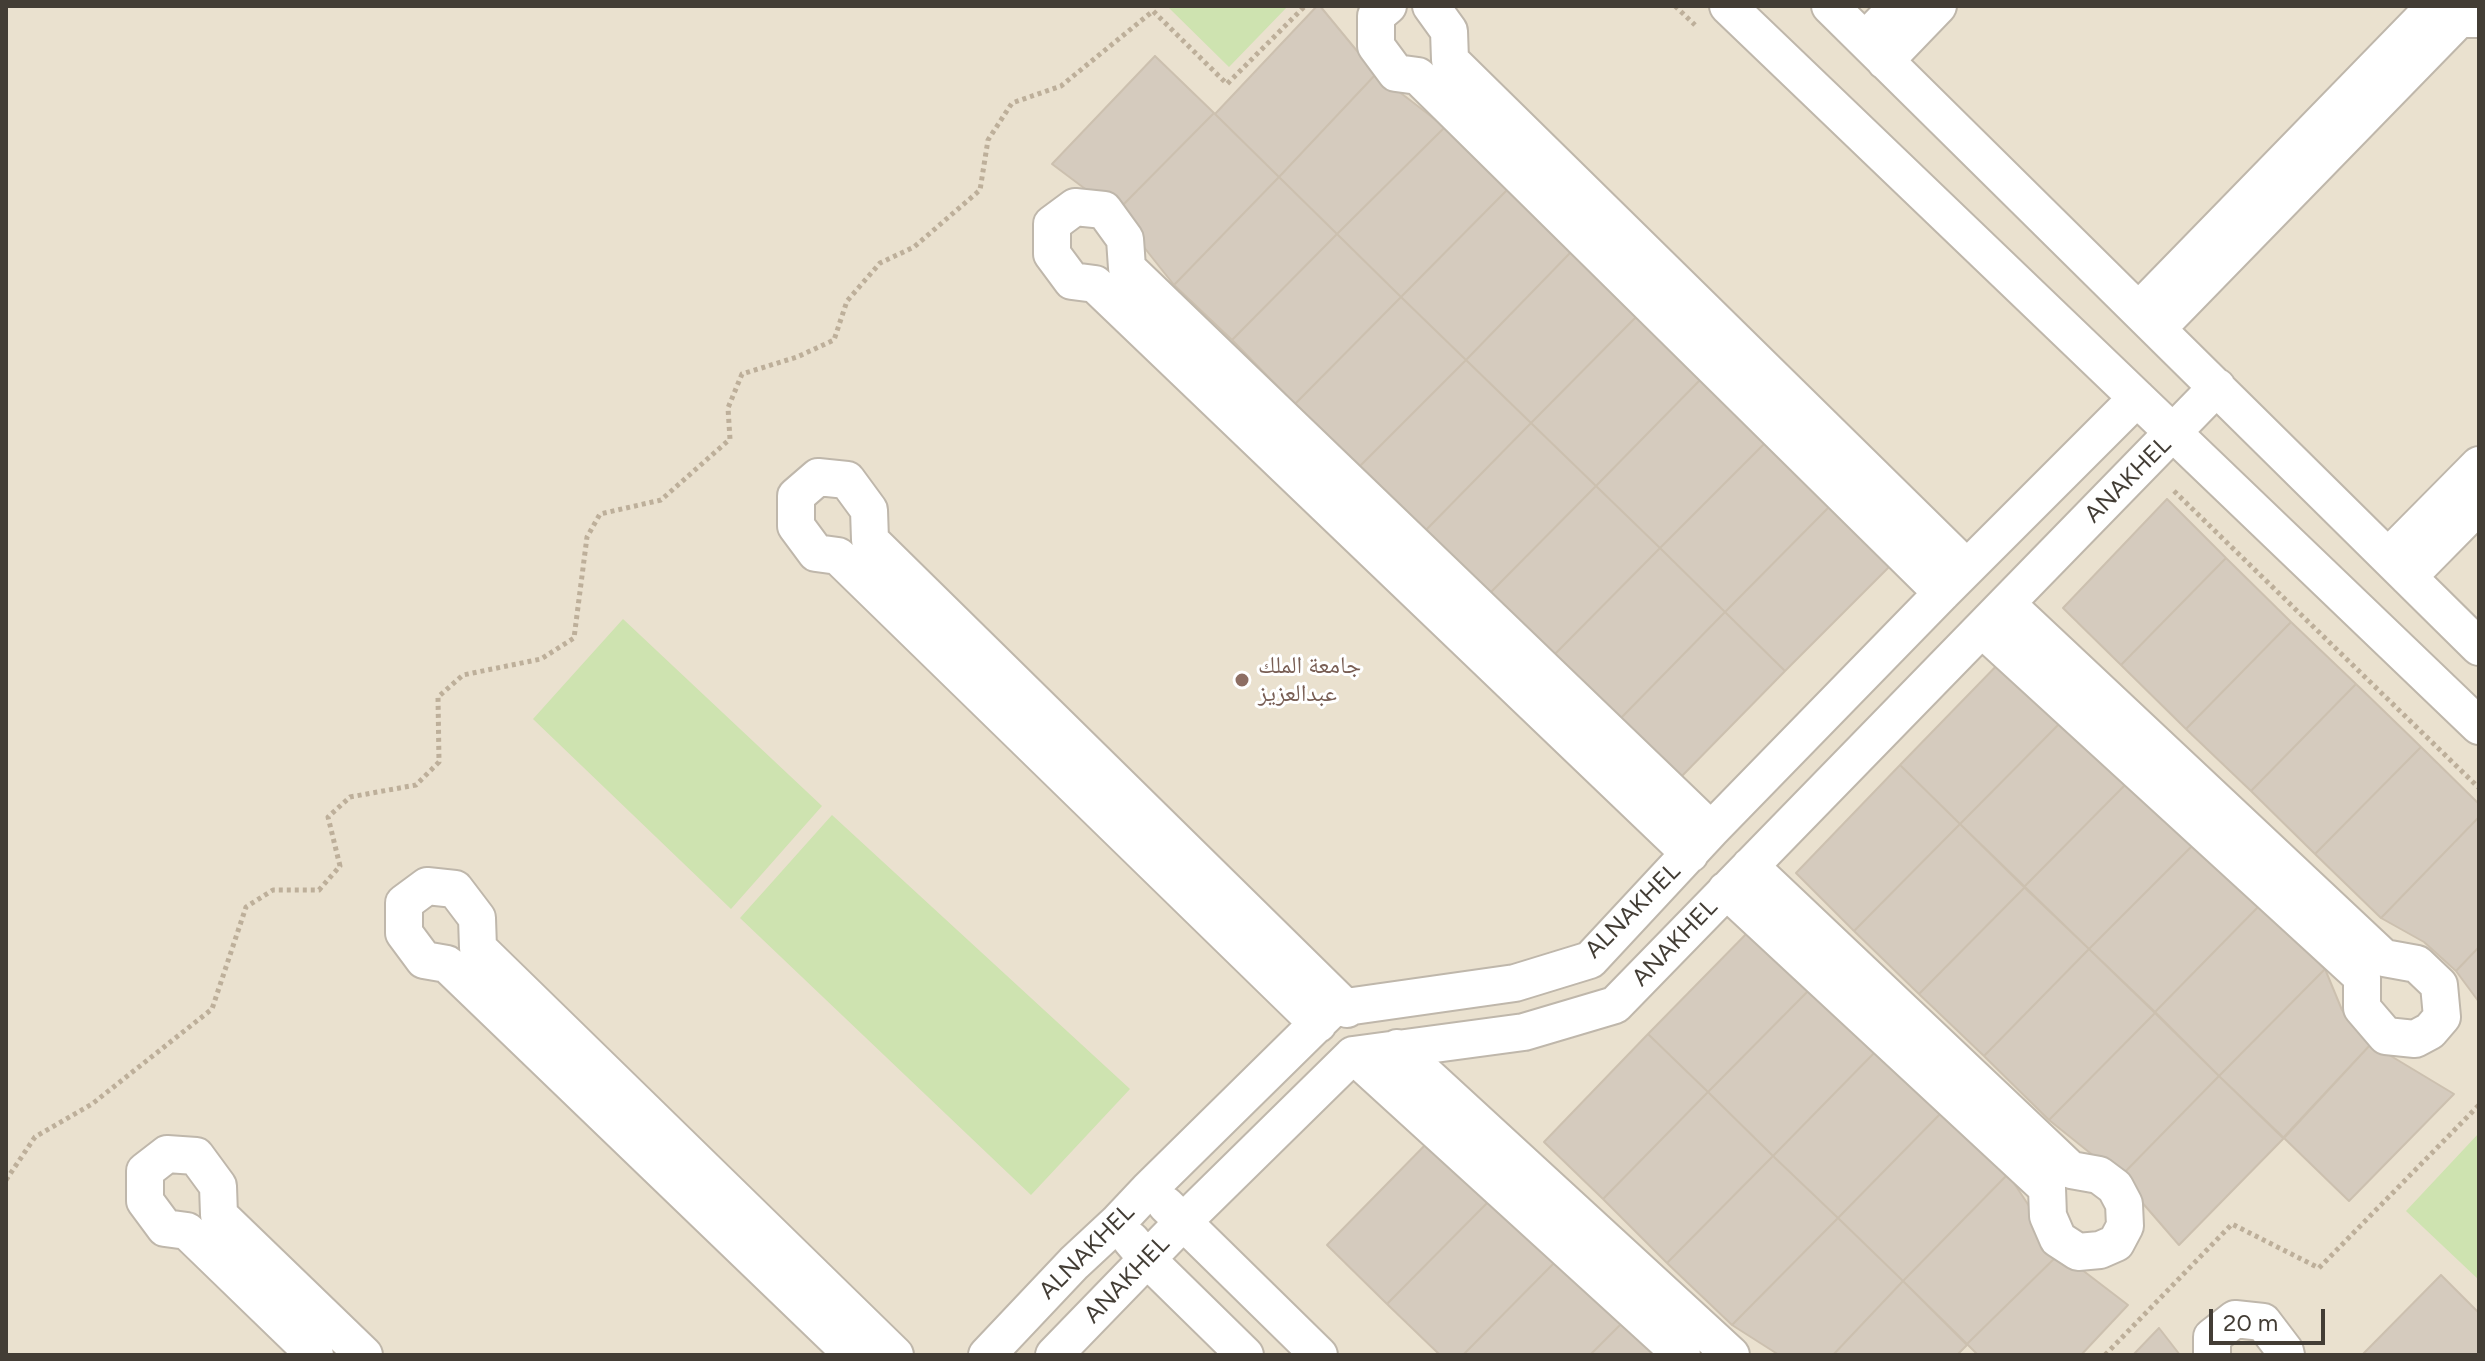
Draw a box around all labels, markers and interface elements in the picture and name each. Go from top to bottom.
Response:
street label: ANAKHEL [2079,431,2177,529]
place label: جامعة الملك عبدالعزيز [1258,652,1361,708]
marker: جامعة الملك عبدالعزيز [1233,671,1251,689]
street label: ALNAKHEL [1579,857,1687,965]
street label: ANAKHEL [1626,893,1724,993]
street label: ALNAKHEL [1033,1198,1141,1306]
street label: ANAKHEL [1078,1230,1176,1330]
scale bar [2213,1293,2329,1343]
text: 20 m [2223,1308,2278,1337]

